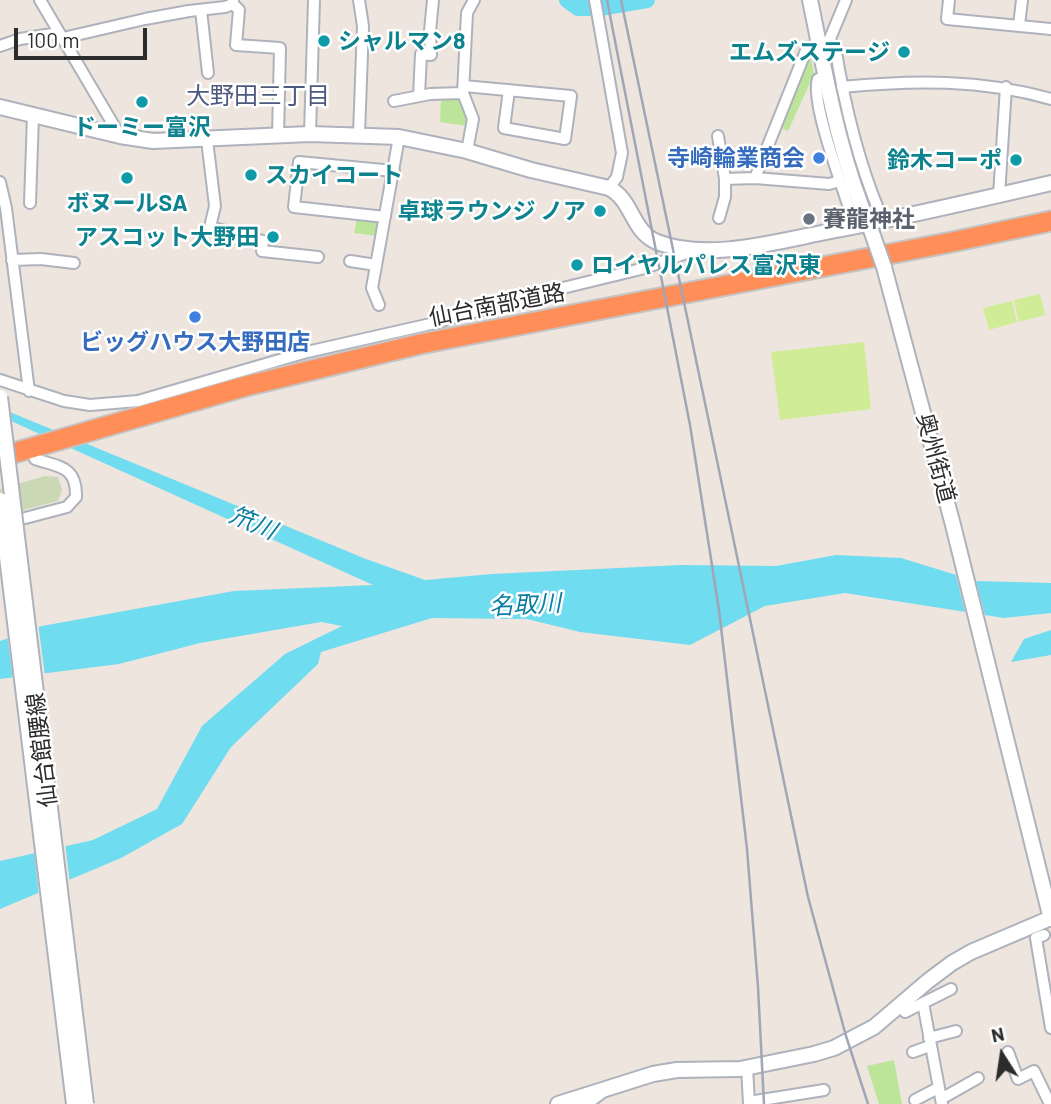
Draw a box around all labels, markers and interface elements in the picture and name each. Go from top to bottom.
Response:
scale bar [18,14,150,58]
text: 100 m [27,27,80,52]
place label: シャルマン8 [338,27,465,55]
marker: シャルマン8 [316,33,332,49]
place label: エムズステージ [729,38,890,66]
marker: エムズステージ [896,44,912,60]
district label: 大野田三丁目 [186,82,330,110]
marker: ドーミー富沢 [134,94,150,110]
place label: ドーミー富沢 [73,113,211,141]
place label: 寺崎輪業商会 [667,144,805,172]
place label: 鈴木コーポ [887,146,1002,174]
marker: 寺崎輪業商会 [811,150,827,166]
marker: 鈴木コーポ [1008,152,1024,168]
place label: スカイコート [265,161,403,189]
marker: スカイコート [243,167,259,183]
marker: ボヌールSA [119,170,135,186]
place label: ボヌールSA [66,189,188,217]
place label: 卓球ラウンジ ノア [397,197,586,225]
marker: 卓球ラウンジ ノア [592,203,608,219]
place label: 賽龍神社 [823,205,915,233]
marker: 賽龍神社 [801,211,817,227]
place label: アスコット大野田 [75,223,259,251]
marker: アスコット大野田 [265,229,281,245]
place label: ロイヤルパレス富沢東 [591,251,821,279]
marker: ロイヤルパレス富沢東 [569,257,585,273]
street label: 仙台南部道路 [427,278,567,332]
marker: ビッグハウス大野田店 [187,309,203,325]
place label: ビッグハウス大野田店 [80,328,310,356]
street label: 奥州街道 [911,410,961,506]
water label: 笊川 [225,500,281,546]
water label: 名取川 [488,589,562,621]
street label: 仙台館腰線 [21,691,63,809]
north arrow [967,1020,1037,1090]
text: N [989,1021,1006,1047]

